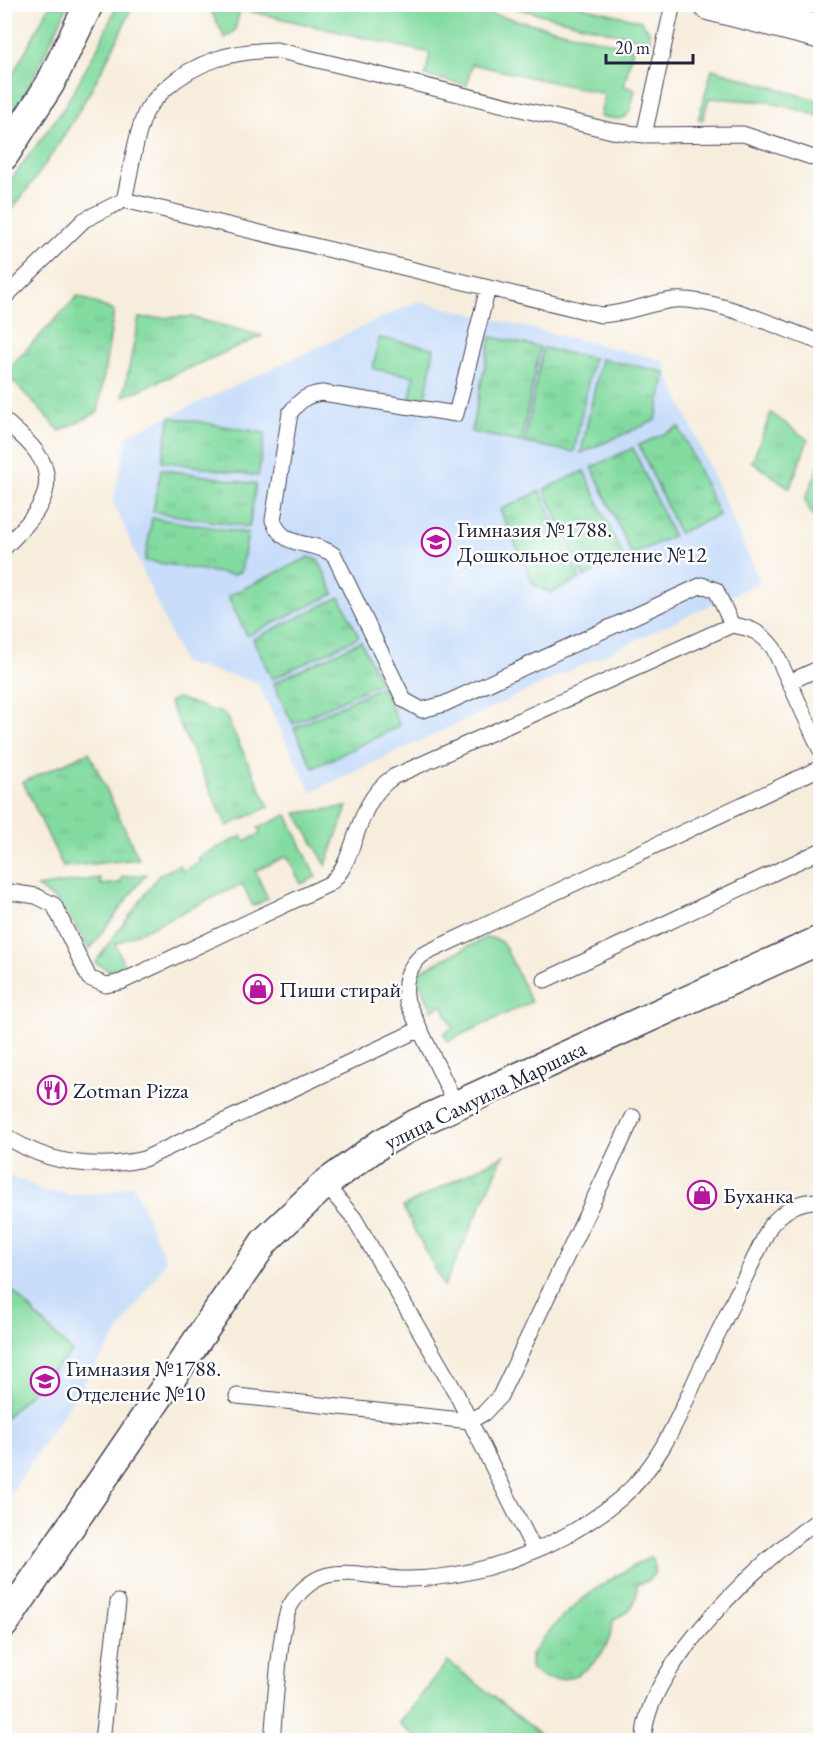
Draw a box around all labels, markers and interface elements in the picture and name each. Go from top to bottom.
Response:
scale bar [606,27,693,65]
text: 20 m [615,36,650,59]
place label: Гимназия №1788. Дошкольное отделение №12 [457,515,707,569]
school or university icon: Гимназия №1788. Дошкольное отделение №12 [420,526,452,558]
shop icon: Пиши стирай [242,973,274,1005]
place label: Пиши стирай [279,975,401,1004]
street label: улица Самуила Маршака [379,1033,591,1157]
restaurant icon: Zotman Pizza [36,1074,68,1106]
place label: Zotman Pizza [73,1076,189,1105]
shop icon: Буханка [686,1179,718,1211]
place label: Буханка [723,1181,794,1210]
place label: Гимназия №1788. Отделение №10 [66,1354,221,1408]
school or university icon: Гимназия №1788. Отделение №10 [29,1365,61,1397]

